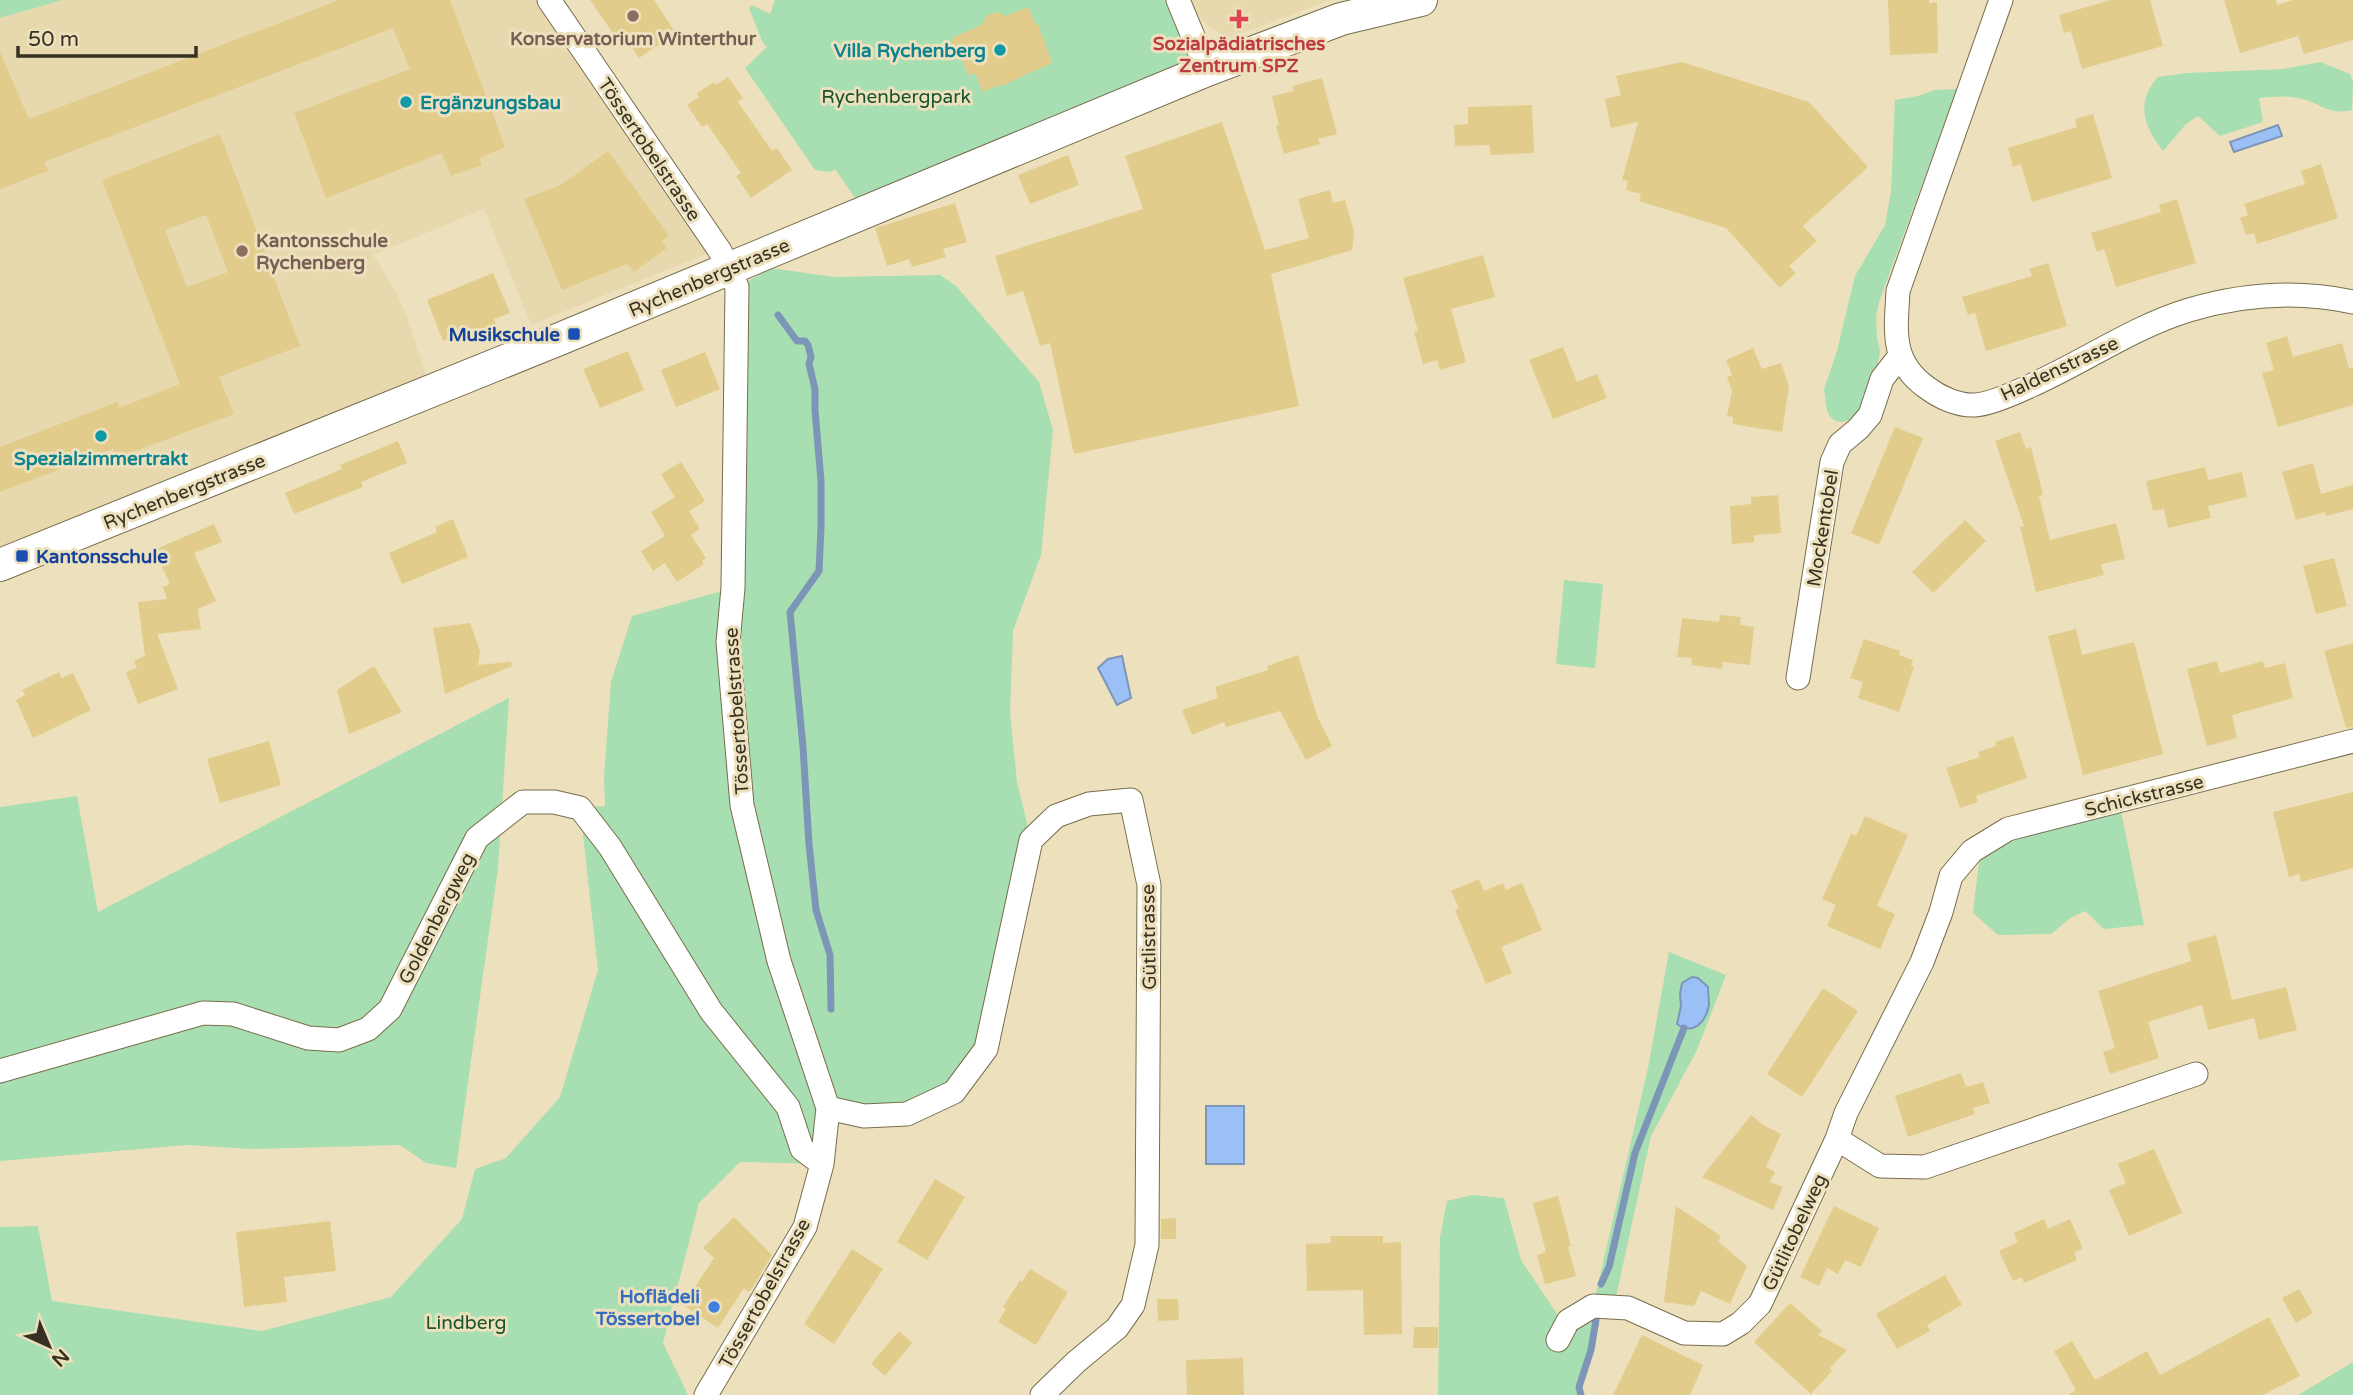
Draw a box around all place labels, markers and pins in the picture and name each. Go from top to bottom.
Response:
marker: Konservatorium Winterthur [625,8,641,24]
marker: Sozialpädiatrisches Zentrum SPZ [1229,9,1249,29]
place label: Konservatorium Winterthur [510,28,757,50]
place label: Sozialpädiatrisches Zentrum SPZ [1153,33,1325,77]
place label: Villa Rychenberg [834,40,986,63]
marker: Villa Rychenberg [992,42,1008,58]
place label: Ergänzungsbau [420,92,561,115]
marker: Ergänzungsbau [398,94,414,110]
place label: Kantonsschule Rychenberg [256,230,388,275]
marker: Kantonsschule Rychenberg [234,243,250,259]
place label: Musikschule [448,324,560,346]
marker: Musikschule [566,326,582,342]
marker: Spezialzimmertrakt [93,428,109,444]
place label: Spezialzimmertrakt [14,448,189,471]
place label: Kantonsschule [36,546,168,568]
marker: Kantonsschule [14,548,30,564]
place label: Hoflädeli Tössertobel [595,1286,700,1330]
marker: Hoflädeli Tössertobel [706,1299,722,1315]

